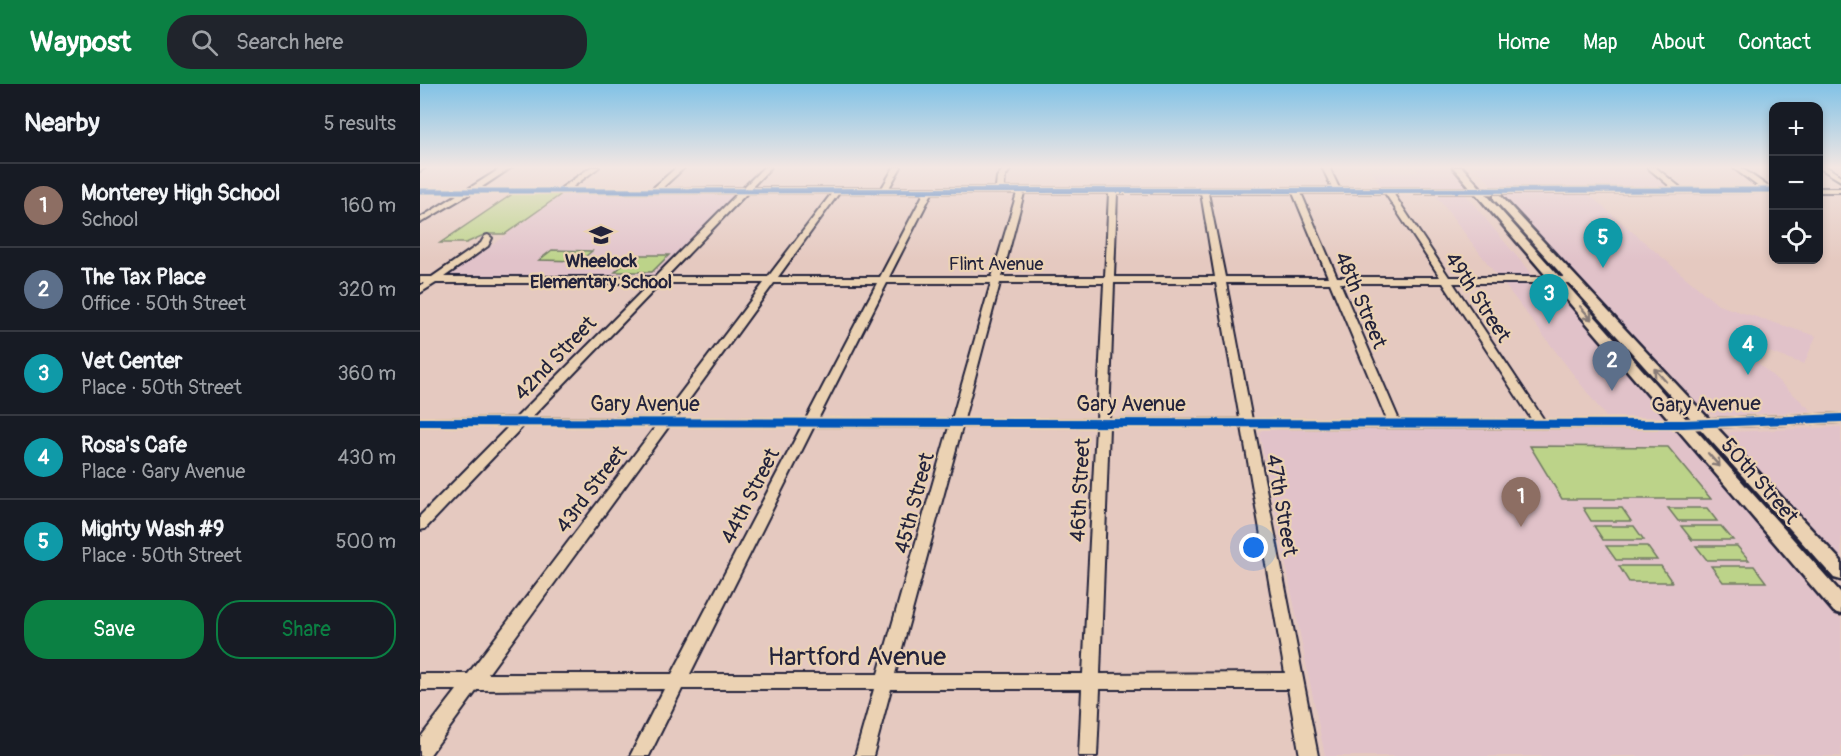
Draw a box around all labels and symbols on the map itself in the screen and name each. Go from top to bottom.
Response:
pin: 5 [1584,218,1622,268]
school or university icon: Wheelock Elementary School [588,222,614,248]
street label: 49th Street [1438,247,1517,348]
street label: 48th Street [1328,248,1393,353]
place label: Wheelock Elementary School [530,250,672,294]
street label: Flint Avenue [949,253,1043,276]
pin: 3 [1530,274,1568,324]
one-way arrow [1579,305,1593,320]
street label: 42nd Street [508,310,603,406]
pin: 4 [1728,326,1768,375]
pin: 2 [1592,342,1632,391]
one-way arrow [1653,368,1667,383]
street label: Gary Avenue [1651,390,1762,419]
street label: Gary Avenue [590,391,700,418]
street label: Gary Avenue [1076,391,1186,418]
street label: 50th Street [1715,433,1805,530]
street label: 46th Street [1064,437,1097,543]
street label: 43rd Street [550,440,633,538]
street label: 44th Street [715,443,786,549]
street label: 45th Street [888,449,941,557]
street label: 47th Street [1259,452,1304,559]
one-way arrow [1707,452,1721,467]
pin: 1 [1502,478,1540,527]
your location [1239,533,1268,562]
street label: Hartford Avenue [768,641,946,673]

